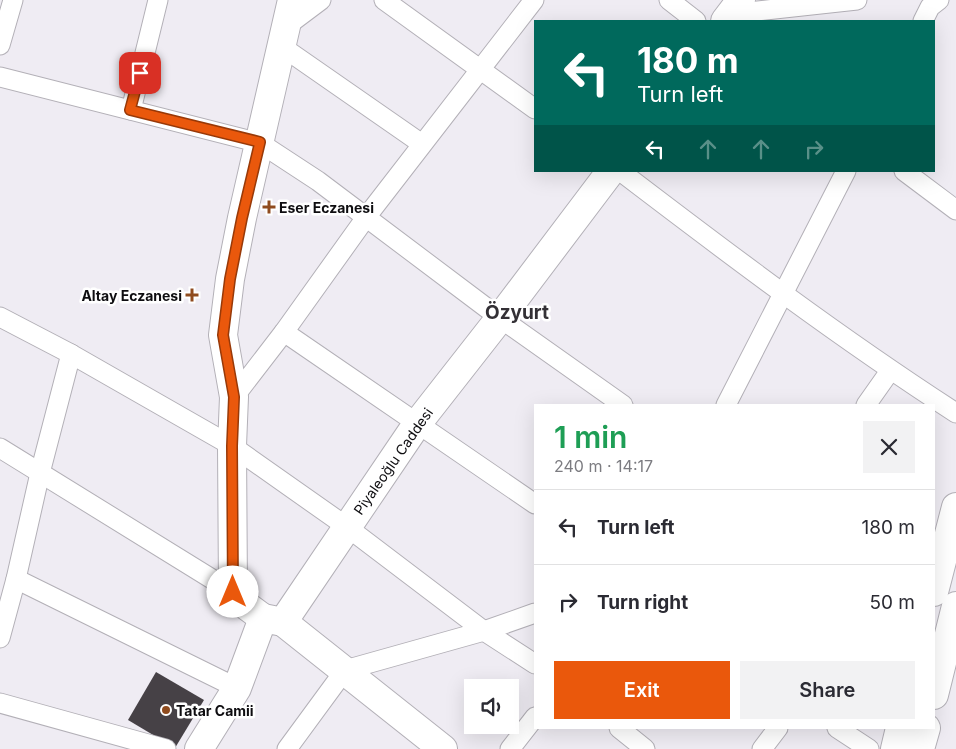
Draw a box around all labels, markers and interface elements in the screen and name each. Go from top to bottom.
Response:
text: 180 m [637,39,739,81]
icon: left [554,40,619,105]
pin [119,52,161,94]
icon: arrive [126,59,154,87]
text: Turn left [637,81,723,107]
icon: left [641,135,669,163]
icon: ahead [694,135,722,163]
icon: ahead [747,135,775,163]
icon: right [800,135,828,163]
place label: Eser Eczanesi [279,199,374,216]
marker: Eser Eczanesi [263,201,275,213]
place label: Altay Eczanesi [81,287,182,304]
marker: Altay Eczanesi [186,289,198,301]
district label: Özyurt [485,301,549,324]
street label: Piyaleoğlu Caddesi [350,404,436,518]
text: 1 min [554,419,627,455]
button: close [863,421,915,473]
text: 240 m · 14:17 [554,456,653,476]
icon: left [554,513,582,541]
text: Turn left [597,516,675,539]
text: 180 m [862,516,915,539]
position arrow [206,565,258,617]
icon: right [554,588,582,616]
text: Turn right [597,591,688,614]
text: 50 m [869,591,915,614]
button: Exit [554,661,730,719]
button: Share [740,661,915,719]
map controls [464,679,519,734]
button: sound [464,679,519,734]
place label: Tatar Camii [176,702,254,719]
marker: Tatar Camii [160,704,172,716]

